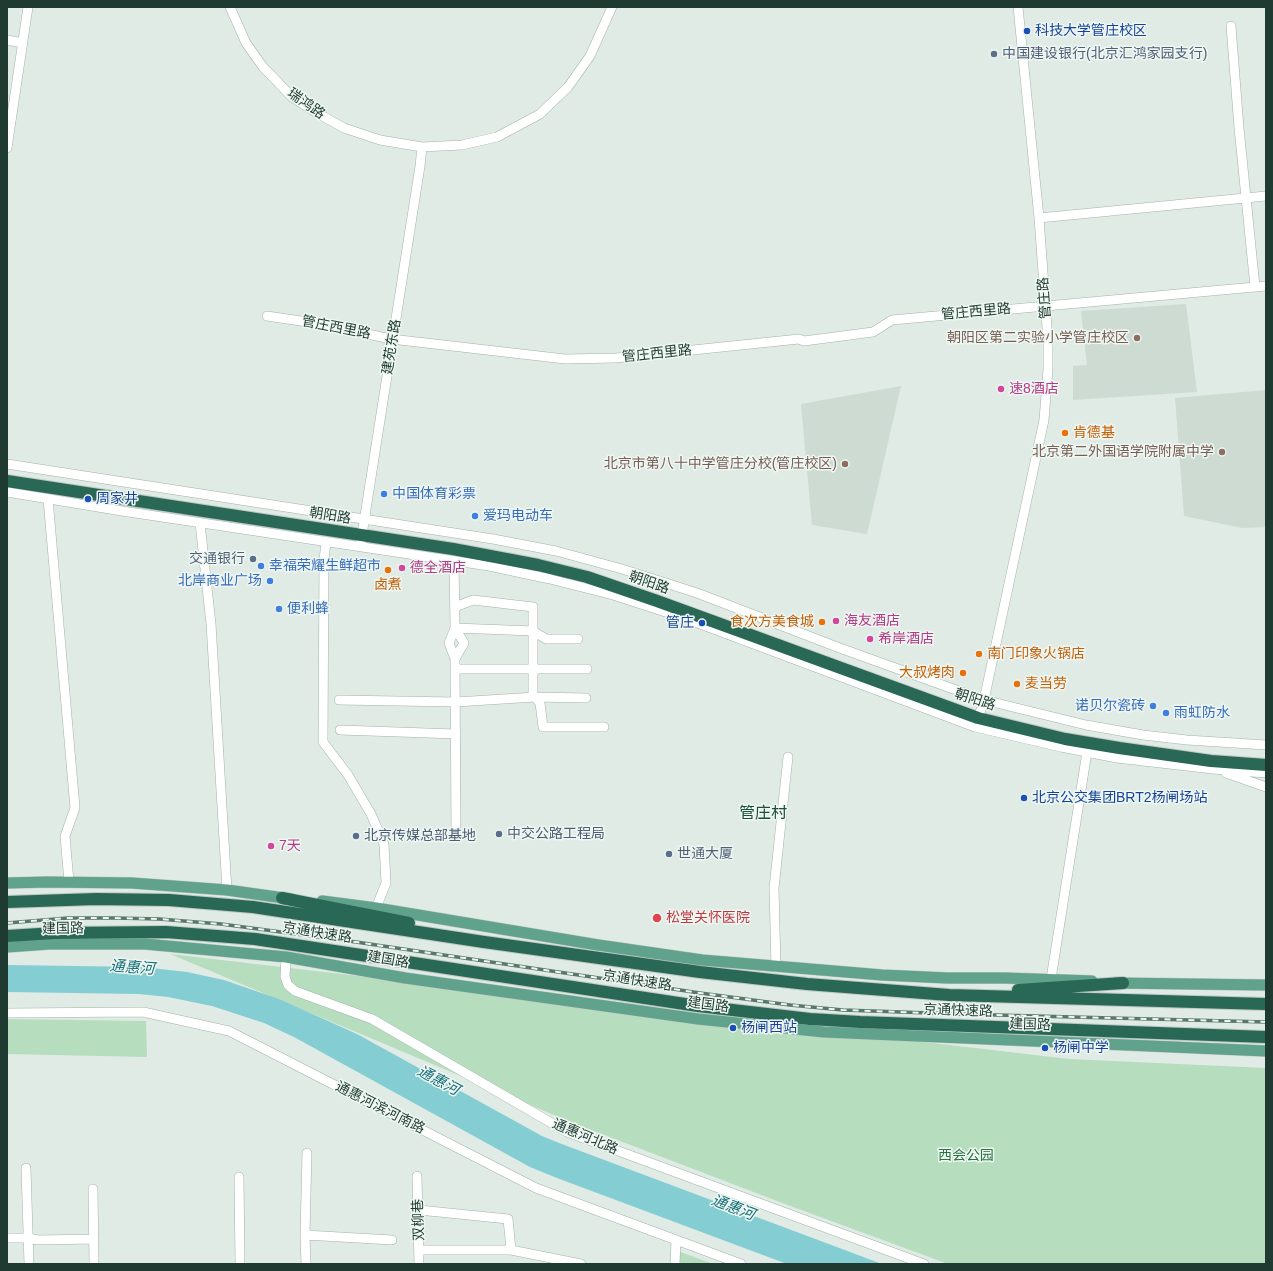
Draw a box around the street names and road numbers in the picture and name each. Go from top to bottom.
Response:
street label: 瑞鸿路 [284,85,328,123]
street label: 管庄路 [1035,276,1055,320]
street label: 管庄西里路 [940,301,1012,323]
street label: 管庄西里路 [300,313,372,343]
street label: 建苑东路 [379,318,405,376]
street label: 管庄西里路 [621,342,693,366]
street label: 朝阳路 [308,504,352,528]
street label: 朝阳路 [626,568,672,598]
street label: 朝阳路 [952,686,998,714]
street label: 京通快速路 [281,919,353,947]
street label: 建国路 [42,920,84,938]
street label: 建国路 [366,948,410,972]
street label: 京通快速路 [601,967,673,995]
street label: 建国路 [686,994,730,1016]
street label: 京通快速路 [923,1001,993,1021]
street label: 建国路 [1009,1016,1051,1034]
street label: 通惠河滨河南路 [333,1078,427,1138]
street label: 通惠河北路 [550,1116,620,1158]
street label: 双柳巷 [410,1199,428,1241]

